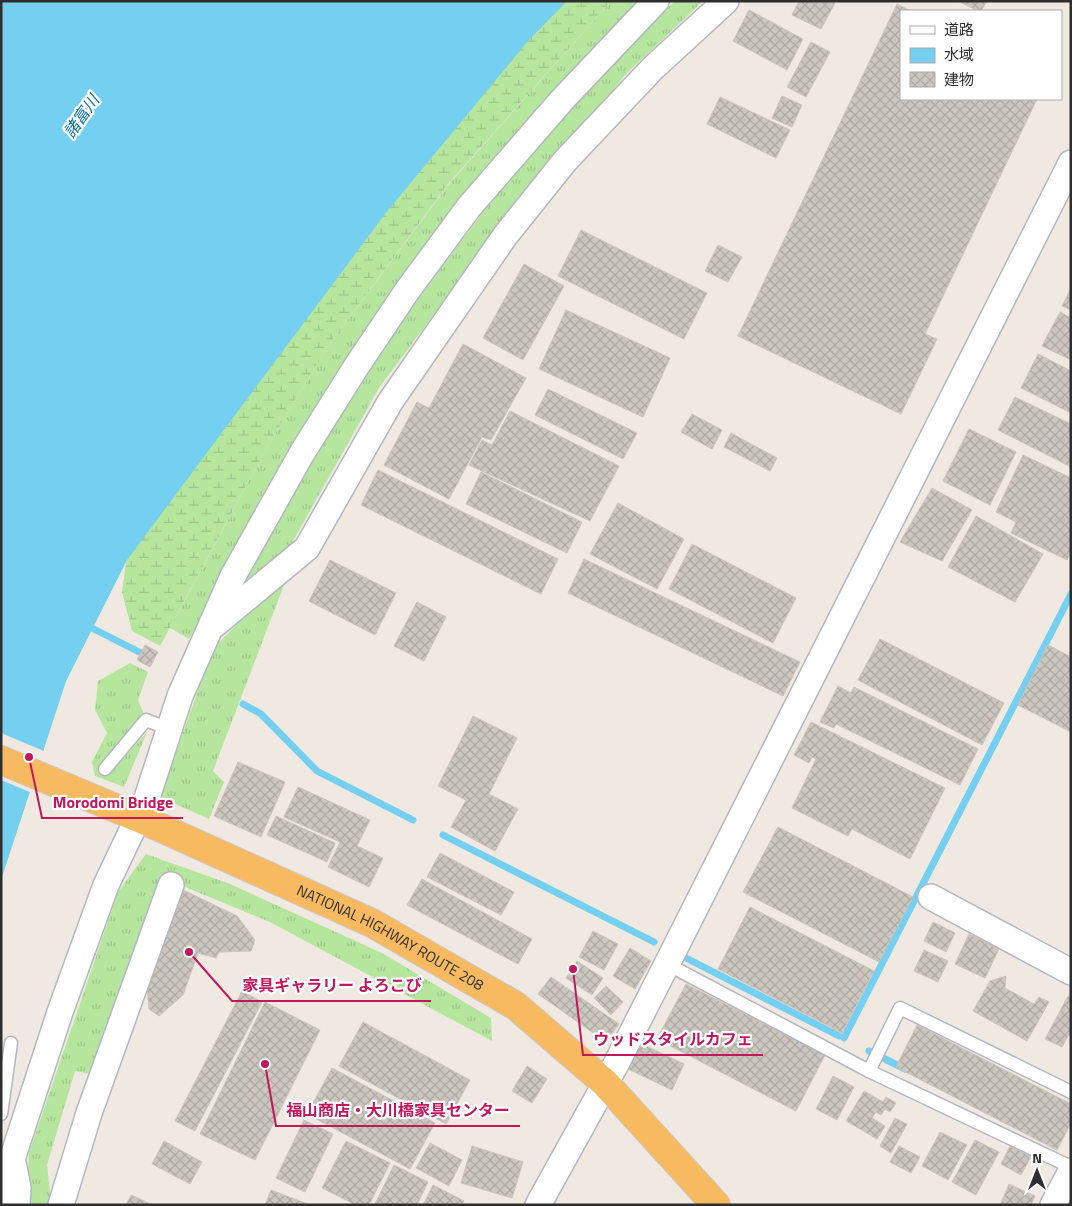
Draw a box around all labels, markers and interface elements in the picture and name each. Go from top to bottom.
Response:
legend [900,10,1062,100]
text: 道路 [944,18,974,41]
text: 水域 [944,43,974,66]
text: 建物 [944,68,974,91]
water label: 諸富川 [57,88,106,143]
callout: Morodomi Bridge [42,787,183,818]
text: Morodomi Bridge [53,790,173,814]
street label: NATIONAL HIGHWAY ROUTE 208 [293,878,488,996]
callout: 家具ギャラリー よろこび [232,970,431,1001]
text: 家具ギャラリー よろこび [242,973,422,997]
callout: ウッドスタイルカフェ [583,1024,763,1055]
text: ウッドスタイルカフェ [593,1027,753,1051]
callout: 福山商店・大川橋家具センター [276,1095,520,1126]
text: 福山商店・大川橋家具センター [286,1098,510,1122]
north arrow [1012,1146,1062,1196]
text: N [1032,1147,1042,1168]

